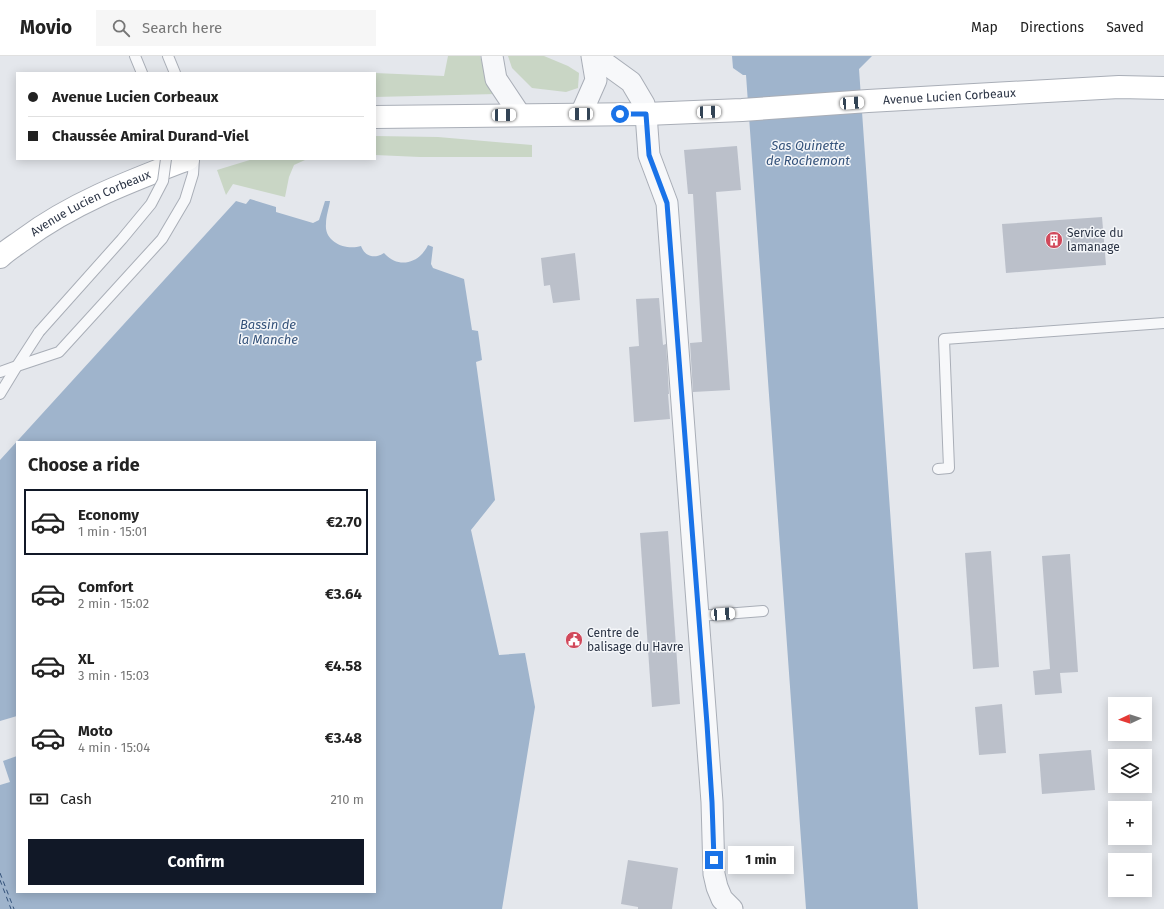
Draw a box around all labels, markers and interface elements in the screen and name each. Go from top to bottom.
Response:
search box [96,10,376,46]
text: Movio [20,16,72,39]
icon: search [110,17,132,39]
text: Search here [142,19,222,37]
text: Map [971,19,998,36]
text: Directions [1020,19,1084,36]
text: Saved [1106,19,1144,36]
street label: Avenue Lucien Corbeaux [883,86,1016,107]
text: Avenue Lucien Corbeaux [52,88,218,106]
car [840,96,864,110]
route start [611,105,629,123]
car [697,106,721,118]
car [569,108,593,120]
car [492,109,516,121]
text: Chaussée Amiral Durand-Viel [52,127,249,145]
water label: Sas Quinette de Rochemont [766,138,850,168]
street label: Avenue Lucien Corbeaux [28,167,153,239]
place label: Service du lamanage [1067,226,1123,254]
building icon: Service du lamanage [1044,230,1064,250]
water label: Bassin de la Manche [238,317,298,347]
text: Choose a ride [28,454,140,476]
icon: car [30,504,66,540]
text: Economy [78,506,139,524]
text: €2.70 [326,513,362,531]
text: 1 min · 15:01 [78,524,147,539]
icon: car [30,576,66,612]
text: Comfort [78,578,134,596]
text: €3.64 [325,585,362,603]
text: 2 min · 15:02 [78,596,149,611]
car [711,607,735,621]
place label: Centre de balisage du Havre [587,626,684,654]
public building icon: Centre de balisage du Havre [564,630,584,650]
icon: car [30,648,66,684]
text: XL [78,650,94,668]
text: €4.58 [325,657,362,675]
text: 3 min · 15:03 [78,668,149,683]
north arrow [1108,697,1152,741]
map controls [1108,697,1152,897]
icon: car [30,720,66,756]
text: Moto [78,722,113,740]
text: €3.48 [325,729,362,747]
text: 4 min · 15:04 [78,740,150,755]
button: layers [1108,749,1152,793]
icon: cash [28,788,50,810]
text: Cash [60,790,92,808]
text: 210 m [330,792,364,807]
button: + [1108,801,1152,845]
button: Confirm [28,839,364,885]
callout: 1 min [728,846,794,874]
route end [705,851,723,869]
text: 1 min [745,852,777,867]
button: − [1108,853,1152,897]

